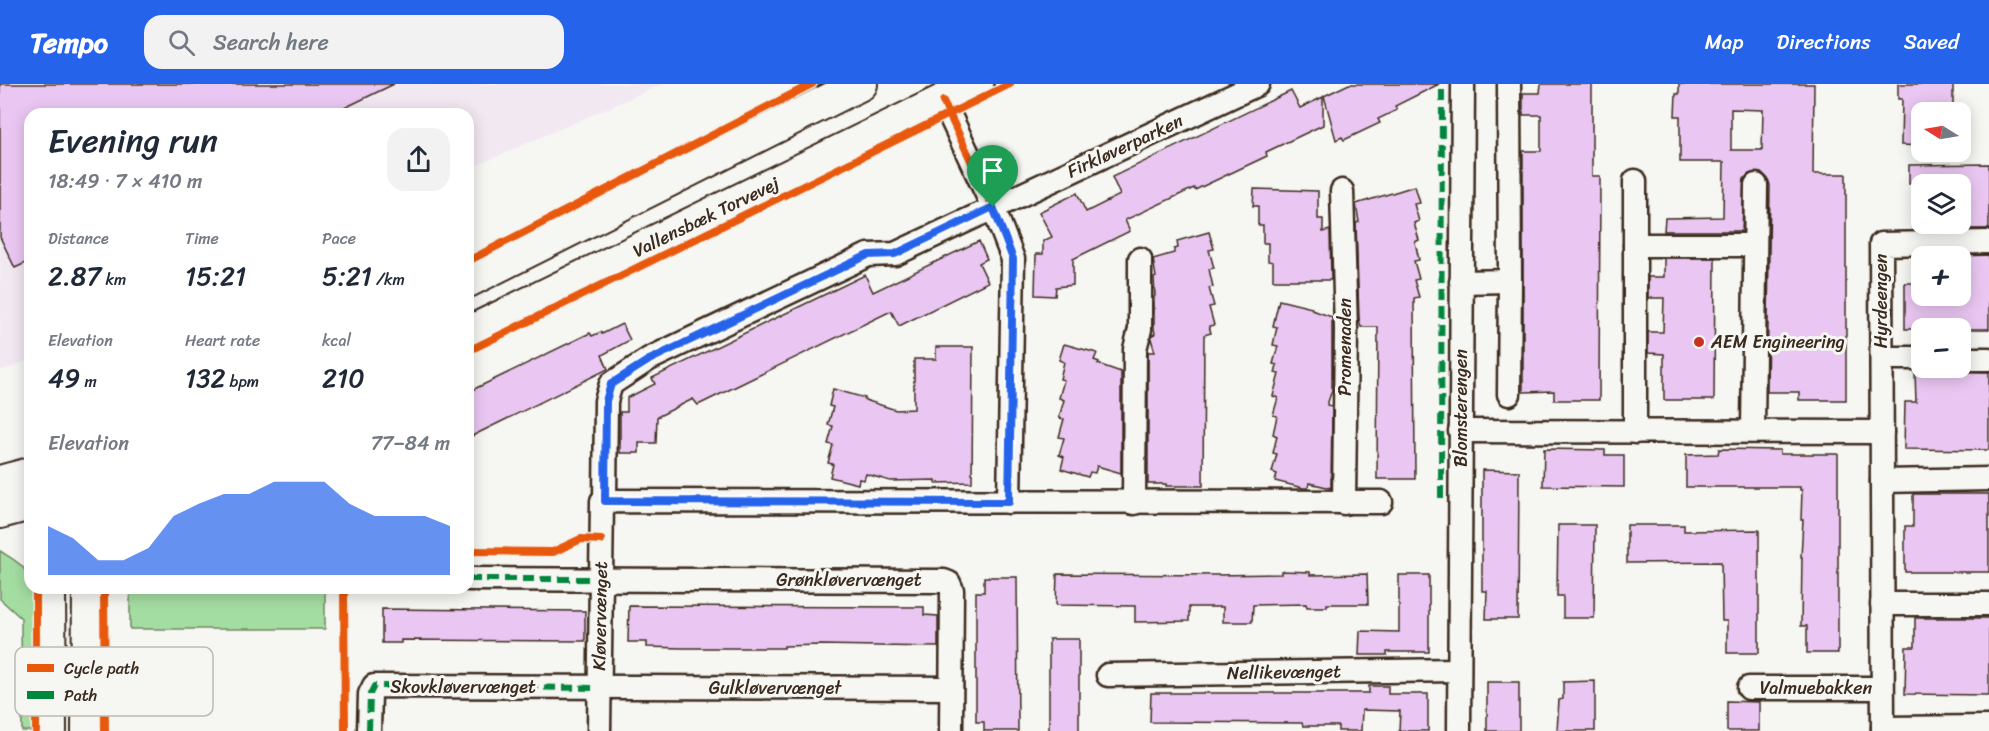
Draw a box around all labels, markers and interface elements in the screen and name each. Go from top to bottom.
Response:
search box [144,15,564,69]
text: Tempo [30,18,108,67]
text: Search here [213,23,329,62]
text: Map [1705,23,1743,61]
text: Directions [1776,23,1871,61]
text: Saved [1904,23,1959,61]
icon: search [165,26,198,59]
north arrow [1911,102,1971,162]
map controls [1911,102,1971,378]
street label: Firkløverparken [1061,105,1189,187]
text: Evening run [48,112,218,170]
button: share [387,128,450,191]
pin [967,145,1018,207]
icon: arrive [976,154,1009,187]
text: 18:49 · 7 × 410 m [48,164,202,199]
street label: Vallensbæk Torvevej [627,167,785,266]
button: layers [1911,174,1971,234]
text: Distance [48,224,109,253]
text: Time [185,224,219,253]
text: Pace [322,224,356,253]
button: + [1911,246,1971,306]
text: 2.87 [48,253,101,299]
text: 15:21 [185,253,246,299]
text: 5:21 [322,253,372,299]
street label: Hyrdeengen [1865,253,1897,348]
text: km [101,265,126,294]
text: /km [372,265,405,294]
street label: Promenaden [1329,298,1361,396]
button: − [1911,318,1971,378]
text: Elevation [48,326,113,355]
text: Heart rate [185,326,260,355]
text: kcal [322,326,351,355]
place label: AEM Engineering [1710,326,1845,358]
marker: AEM Engineering [1692,335,1706,349]
street label: Blomsterengen [1445,349,1477,467]
text: 49 [48,355,80,401]
text: 132 [185,355,225,401]
text: 210 [322,355,365,401]
text: m [80,367,97,396]
text: bpm [225,367,259,396]
text: Elevation [48,426,129,461]
text: 77–84 m [371,426,450,461]
street label: Kløvervænget [583,561,617,671]
street label: Grønkløvervænget [776,564,922,596]
legend [15,647,213,716]
text: Cycle path [64,654,139,683]
street label: Nellikevænget [1227,655,1341,689]
street label: Skovkløvervænget [390,671,536,703]
street label: Gulkløvervænget [709,672,842,704]
street label: Valmuebakken [1760,672,1872,704]
text: Path [64,681,97,710]

